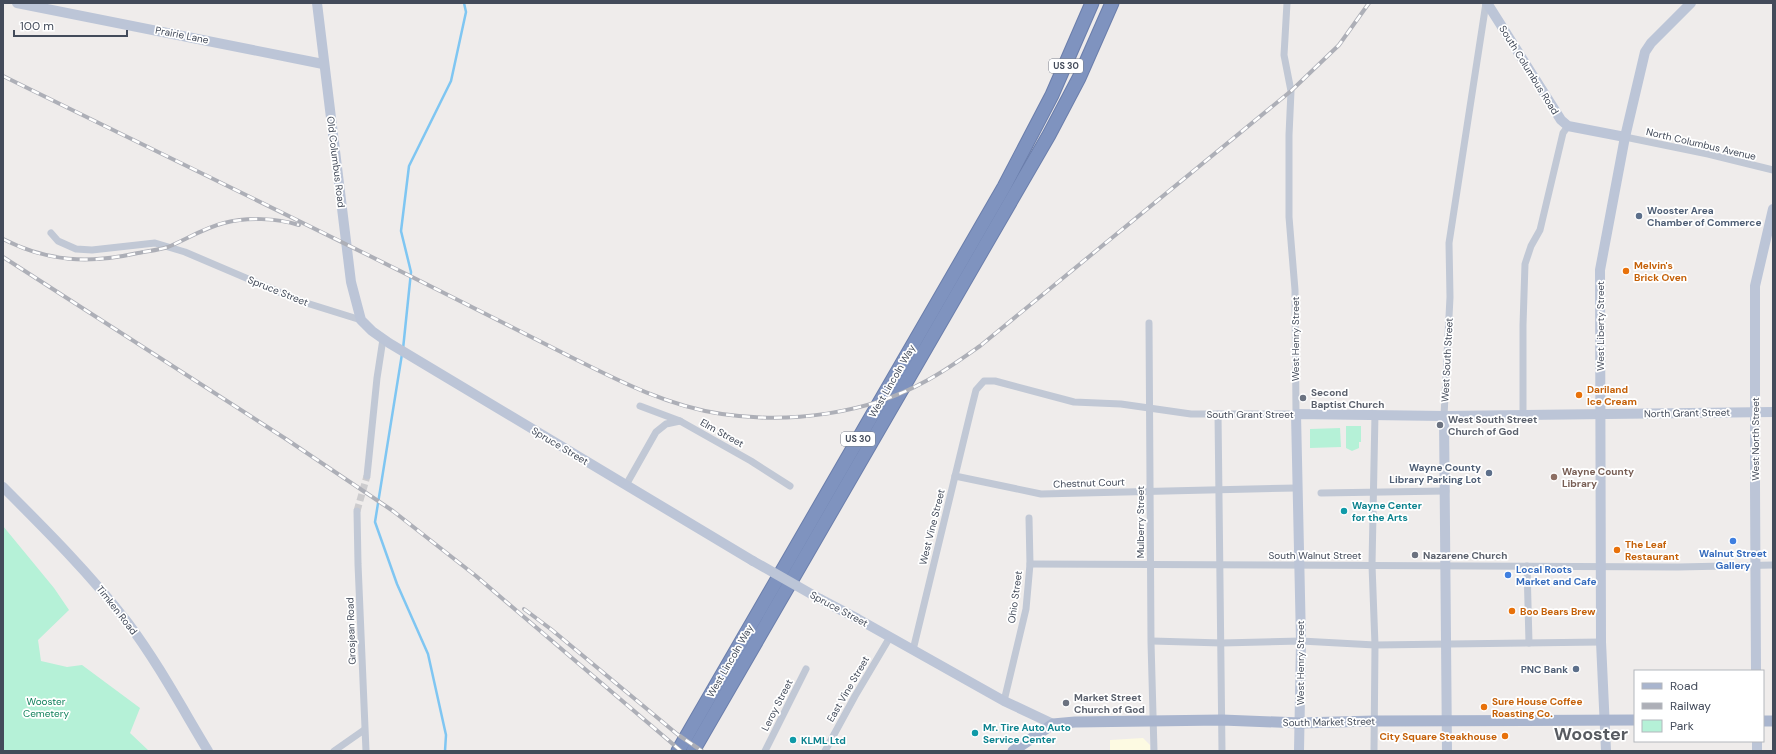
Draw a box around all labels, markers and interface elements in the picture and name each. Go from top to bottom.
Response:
scale bar [14,12,127,38]
text: 100 m [20,18,54,34]
street label: Prairie Lane [154,23,210,47]
street label: South Columbus Road [1496,23,1562,117]
road number: US 30 [1049,59,1083,73]
street label: Old Columbus Road [324,116,348,208]
street label: North Columbus Avenue [1645,125,1758,163]
place label: Wooster Area Chamber of Commerce [1647,204,1761,229]
marker: Wooster Area Chamber of Commerce [1634,211,1644,221]
place label: Melvin's Brick Oven [1634,259,1687,284]
marker: Melvin's Brick Oven [1621,266,1631,276]
street label: Spruce Street [246,273,310,309]
street label: West Liberty Street [1594,281,1607,371]
street label: West Henry Street [1289,297,1302,381]
street label: West South Street [1438,317,1456,402]
street label: West Lincoln Way [866,342,918,420]
place label: Dariland Ice Cream [1587,383,1637,408]
place label: Second Baptist Church [1311,386,1385,411]
marker: Dariland Ice Cream [1574,390,1584,400]
marker: Second Baptist Church [1298,393,1308,403]
street label: West North Street [1749,397,1762,481]
street label: North Grant Street [1644,406,1730,420]
street label: South Grant Street [1206,408,1294,421]
place label: West South Street Church of God [1448,413,1537,438]
street label: Elm Street [698,416,746,450]
marker: West South Street Church of God [1435,420,1445,430]
street label: Spruce Street [529,424,591,468]
road number: US 30 [841,432,875,446]
place label: Wayne County Library Parking Lot [1389,461,1481,486]
place label: Wayne County Library [1562,465,1634,490]
marker: Wayne County Library Parking Lot [1484,468,1494,478]
marker: Wayne County Library [1549,472,1559,482]
street label: Chestnut Court [1053,475,1125,491]
street label: Mulberry Street [1134,486,1147,558]
street label: West Vine Street [916,488,948,566]
place label: Wayne Center for the Arts [1352,499,1422,524]
marker: Wayne Center for the Arts [1339,506,1349,516]
marker: Walnut Street Gallery [1728,536,1738,546]
place label: The Leaf Restaurant [1625,538,1679,563]
marker: The Leaf Restaurant [1612,545,1622,555]
place label: Walnut Street Gallery [1699,547,1767,572]
street label: South Walnut Street [1268,549,1362,562]
place label: Nazarene Church [1423,549,1507,562]
marker: Nazarene Church [1410,550,1420,560]
place label: Local Roots Market and Cafe [1516,563,1597,588]
street label: Ohio Street [1005,570,1025,624]
marker: Local Roots Market and Cafe [1503,570,1513,580]
street label: Timken Road [94,583,140,637]
street label: Spruce Street [808,588,870,630]
street label: Grosjean Road [343,597,359,665]
place label: Boo Bears Brew [1520,605,1596,618]
marker: Boo Bears Brew [1507,606,1517,616]
street label: West Henry Street [1294,621,1307,705]
street label: West Lincoln Way [704,622,756,700]
street label: East Vine Street [824,654,872,724]
place label: PNC Bank [1521,663,1568,676]
marker: PNC Bank [1571,664,1581,674]
legend [1634,670,1764,742]
street label: Leroy Street [758,677,796,733]
text: Road [1670,678,1698,694]
place label: Market Street Church of God [1074,691,1145,716]
park label: Wooster Cemetery [23,695,69,720]
place label: Sure House Coffee Roasting Co. [1492,695,1582,720]
marker: Market Street Church of God [1061,698,1071,708]
text: Railway [1670,698,1711,714]
marker: Sure House Coffee Roasting Co. [1479,702,1489,712]
street label: South Market Street [1283,715,1375,729]
text: Park [1670,718,1694,734]
place label: Mr. Tire Auto Auto Service Center [983,721,1071,746]
district label: Wooster [1554,722,1628,746]
marker: Mr. Tire Auto Auto Service Center [970,728,980,738]
place label: City Square Steakhouse [1379,730,1497,743]
marker: City Square Steakhouse [1500,731,1510,741]
place label: KLML Ltd [801,734,846,747]
marker: KLML Ltd [788,735,798,745]

